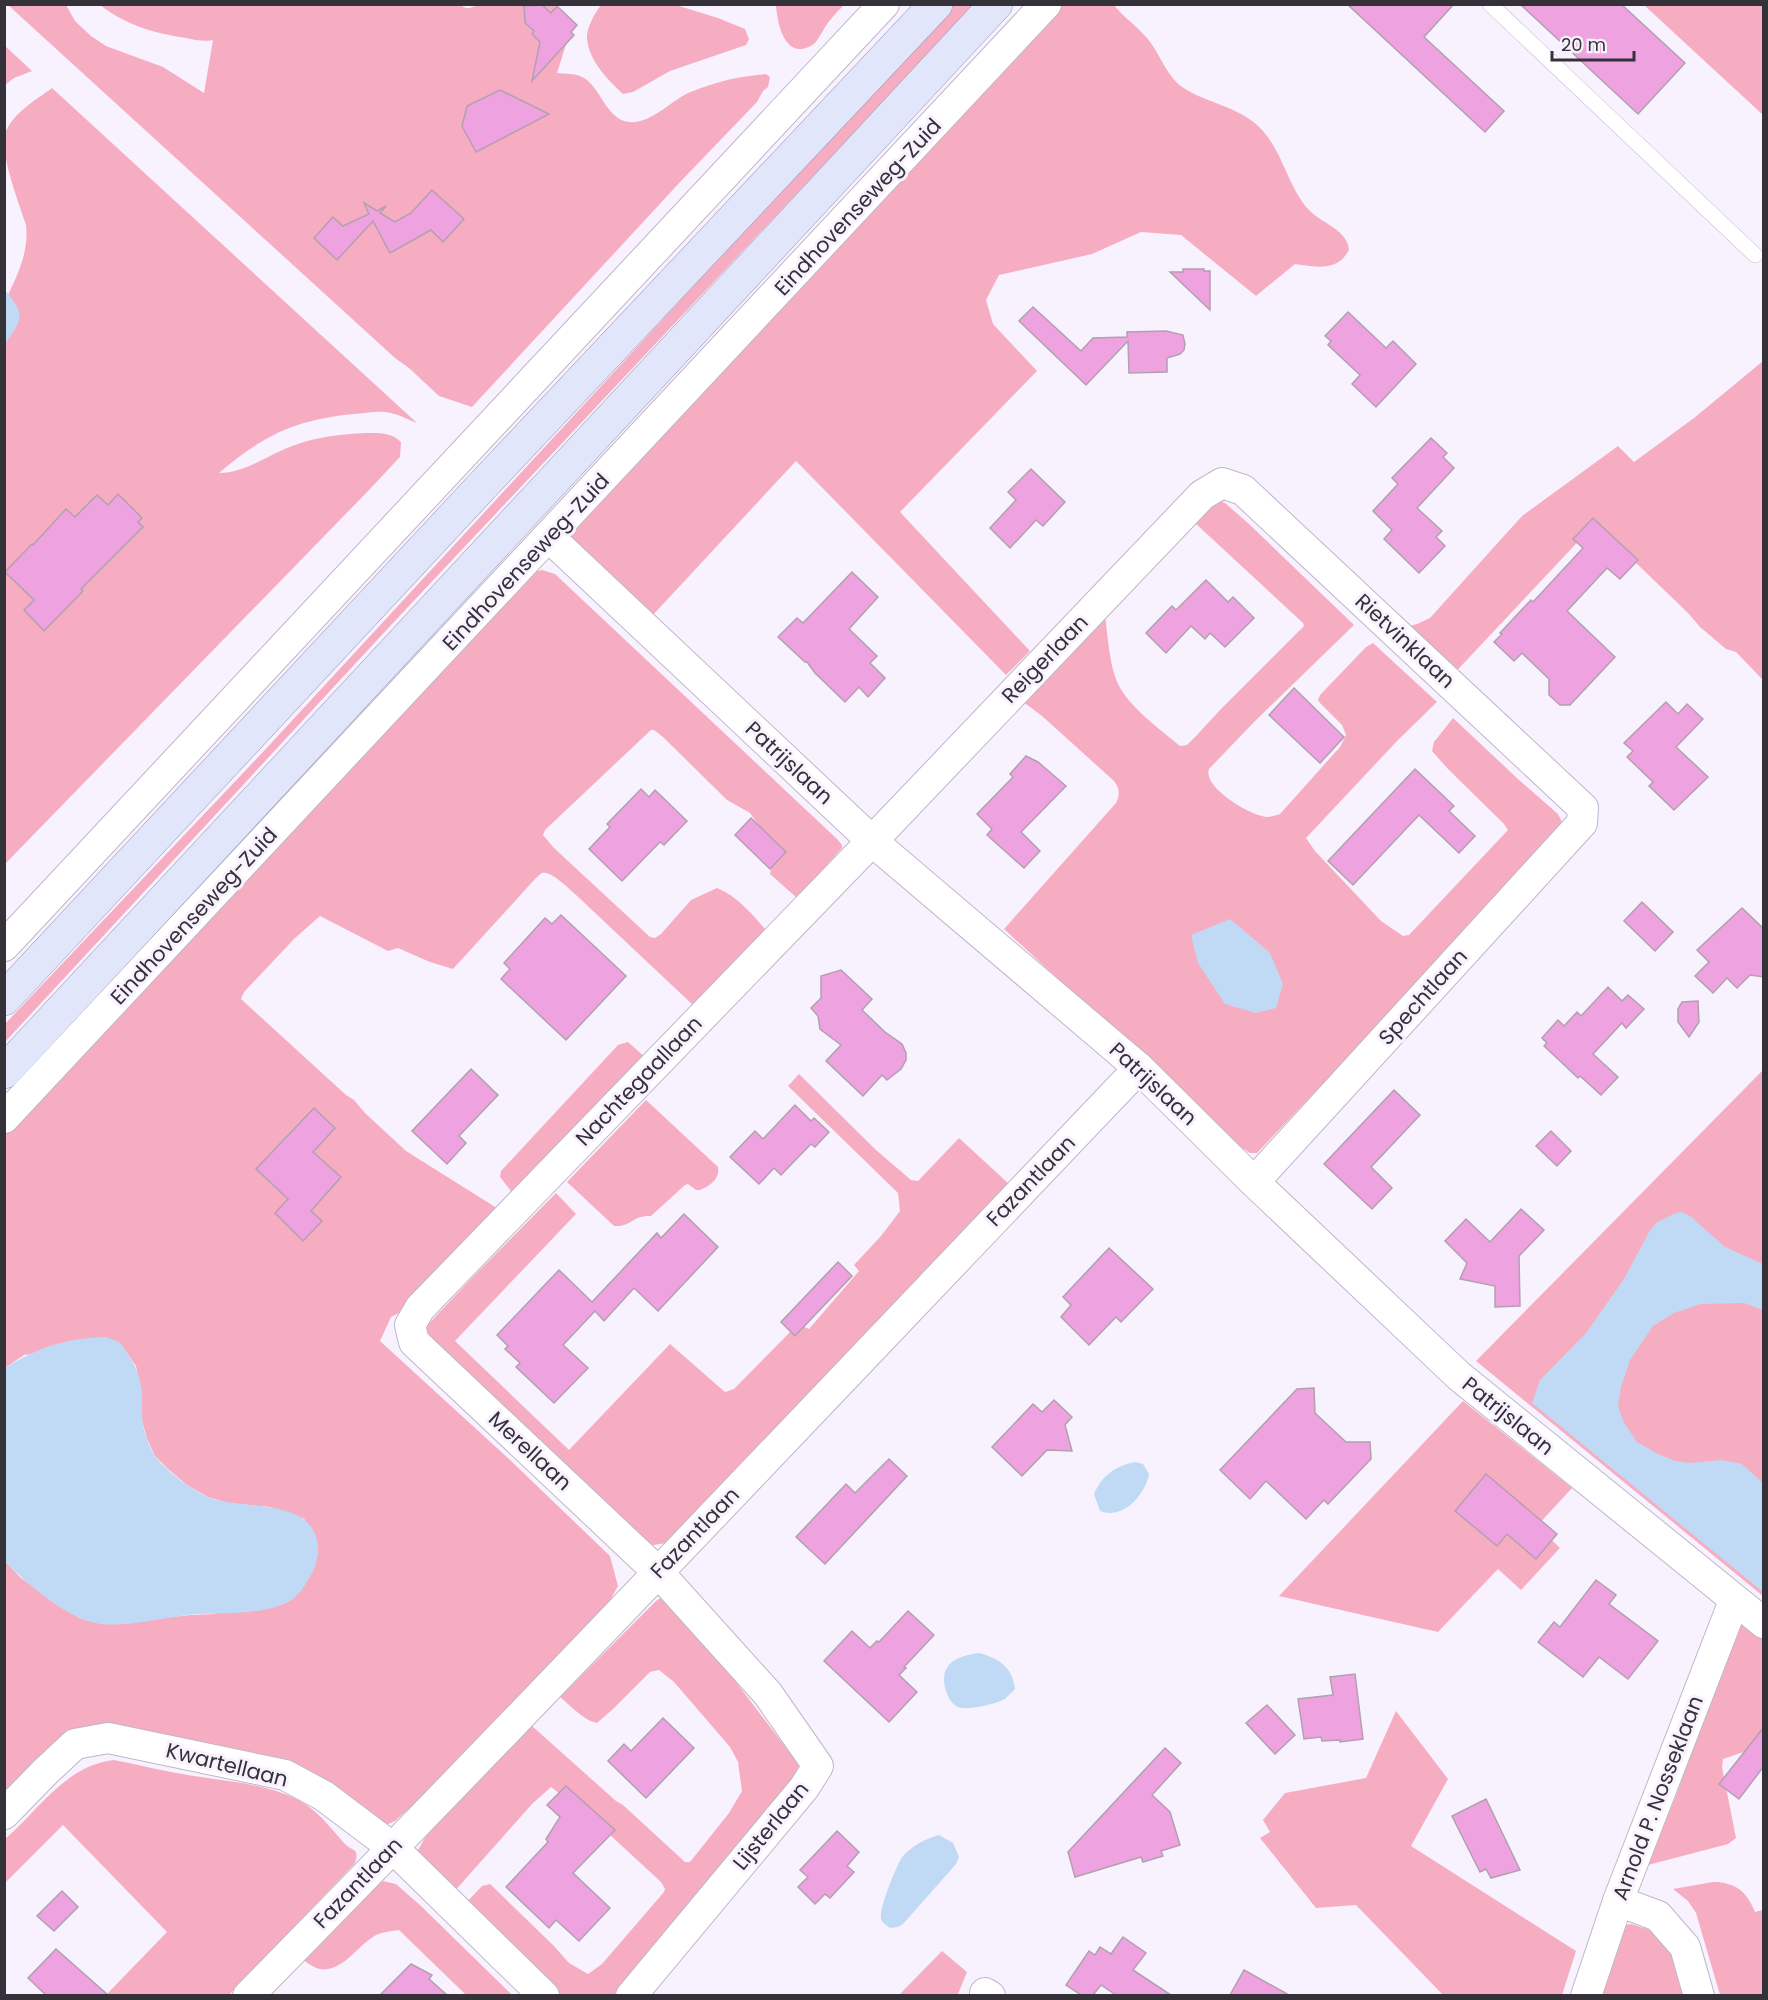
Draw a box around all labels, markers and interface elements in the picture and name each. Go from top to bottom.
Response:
scale bar [1552,24,1634,62]
text: 20 m [1561,32,1606,57]
street label: Eindhovenseweg-Zuid [768,112,948,302]
street label: Eindhovenseweg-Zuid [436,467,616,657]
street label: Rietvinklaan [1349,587,1462,694]
street label: Reigerlaan [995,608,1094,709]
street label: Patrijslaan [739,714,840,811]
street label: Eindhovenseweg-Zuid [104,821,284,1011]
street label: Spechtlaan [1372,942,1474,1051]
street label: Nachtegaallaan [569,1009,708,1152]
street label: Patrijslaan [1103,1035,1204,1132]
street label: Fazantlaan [980,1129,1082,1233]
street label: Patrijslaan [1456,1370,1560,1462]
street label: Merellaan [482,1405,578,1497]
street label: Fazantlaan [644,1481,746,1585]
street label: Arnold P. Nosseklaan [1605,1691,1710,1904]
street label: Kwartellaan [163,1735,291,1794]
street label: Lijsterlaan [726,1775,815,1876]
street label: Fazantlaan [307,1831,409,1935]

